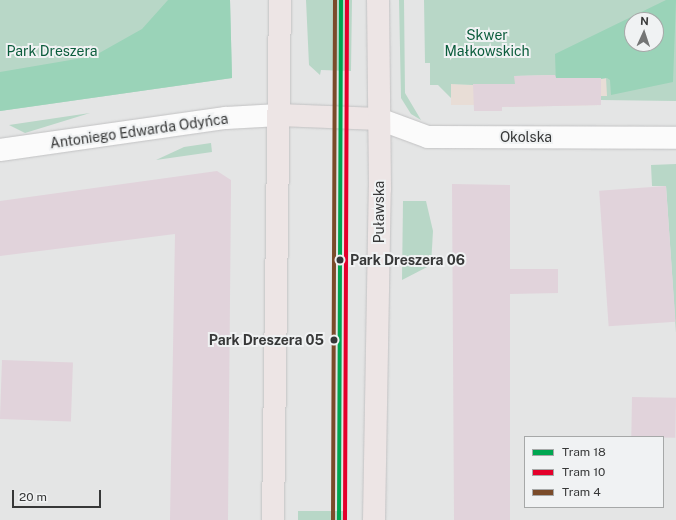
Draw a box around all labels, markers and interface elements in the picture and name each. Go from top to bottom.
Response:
north arrow [624,12,664,52]
text: N [640,15,649,27]
park label: Skwer Małkowskich [444,27,530,60]
park label: Park Dreszera [7,43,97,59]
street label: Antoniego Edwarda Odyńca [49,110,229,152]
street label: Okolska [500,129,552,145]
street label: Puławska [371,181,387,243]
place label: Park Dreszera 06 [350,252,465,268]
marker: Park Dreszera 06 [333,253,347,267]
place label: Park Dreszera 05 [209,332,324,348]
marker: Park Dreszera 05 [327,333,341,347]
legend [524,436,664,508]
text: Tram 18 [562,445,606,459]
text: Tram 10 [562,465,605,479]
scale bar [14,482,103,508]
text: Tram 4 [562,485,601,499]
text: 20 m [19,490,47,504]

